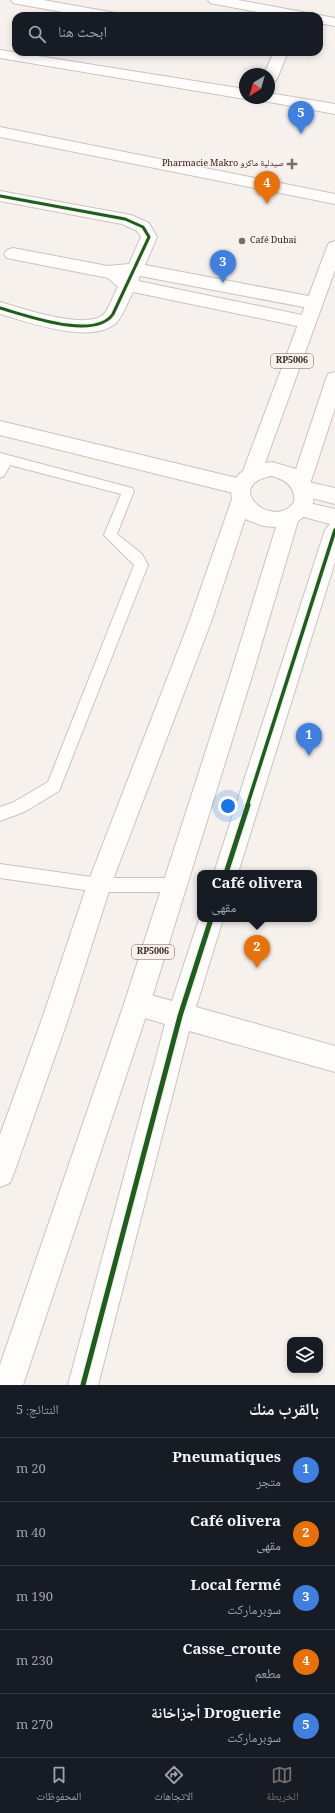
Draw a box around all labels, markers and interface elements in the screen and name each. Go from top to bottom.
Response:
search box [12,12,323,56]
text: ابحث هنا [58,21,107,47]
icon: search [26,23,48,45]
north arrow [239,68,275,104]
pin: 5 [288,101,314,134]
place label: Pharmacie Makro صيدلية ماكرو [162,156,284,172]
marker: Pharmacie Makro صيدلية ماكرو [287,159,297,169]
pin: 4 [254,171,280,204]
place label: Café Dubai [250,233,297,249]
marker: Café Dubai [237,236,247,246]
pin: 3 [210,250,236,283]
road number: RP5006 [271,354,313,368]
pin: 1 [296,723,322,756]
your location [218,796,238,816]
popup [197,870,317,922]
text: Café olivera [211,872,303,898]
text: مقهى [211,898,236,920]
pin: 2 [244,935,270,968]
road number: RP5006 [132,945,174,959]
map controls [287,1337,323,1373]
button: layers [287,1337,323,1373]
text: بالقرب منك [249,1397,319,1426]
text: النتائج: 5 [16,1400,59,1422]
text: Pneumatiques [172,1446,281,1472]
text: 20 m [16,1459,46,1481]
text: 1 [302,1459,310,1481]
text: متجر [256,1472,281,1494]
text: Café olivera [190,1510,281,1536]
text: 40 m [16,1523,46,1545]
text: 2 [302,1523,310,1545]
text: مقهى [256,1536,281,1558]
text: Local fermé [191,1574,281,1600]
text: 190 m [16,1587,53,1609]
text: 3 [302,1587,310,1609]
text: سوبرماركت [227,1600,281,1622]
text: Casse_croute [182,1638,281,1664]
text: 230 m [16,1651,53,1673]
text: 4 [302,1651,310,1673]
text: مطعم [255,1664,281,1686]
text: Droguerie أجزاخانة [151,1702,281,1728]
text: 270 m [16,1715,53,1737]
text: 5 [302,1715,310,1737]
text: سوبرماركت [227,1728,281,1750]
tab: المحفوظات [36,1764,81,1807]
tab: الاتجاهات [154,1764,193,1807]
tab: الخريطة [266,1764,299,1807]

